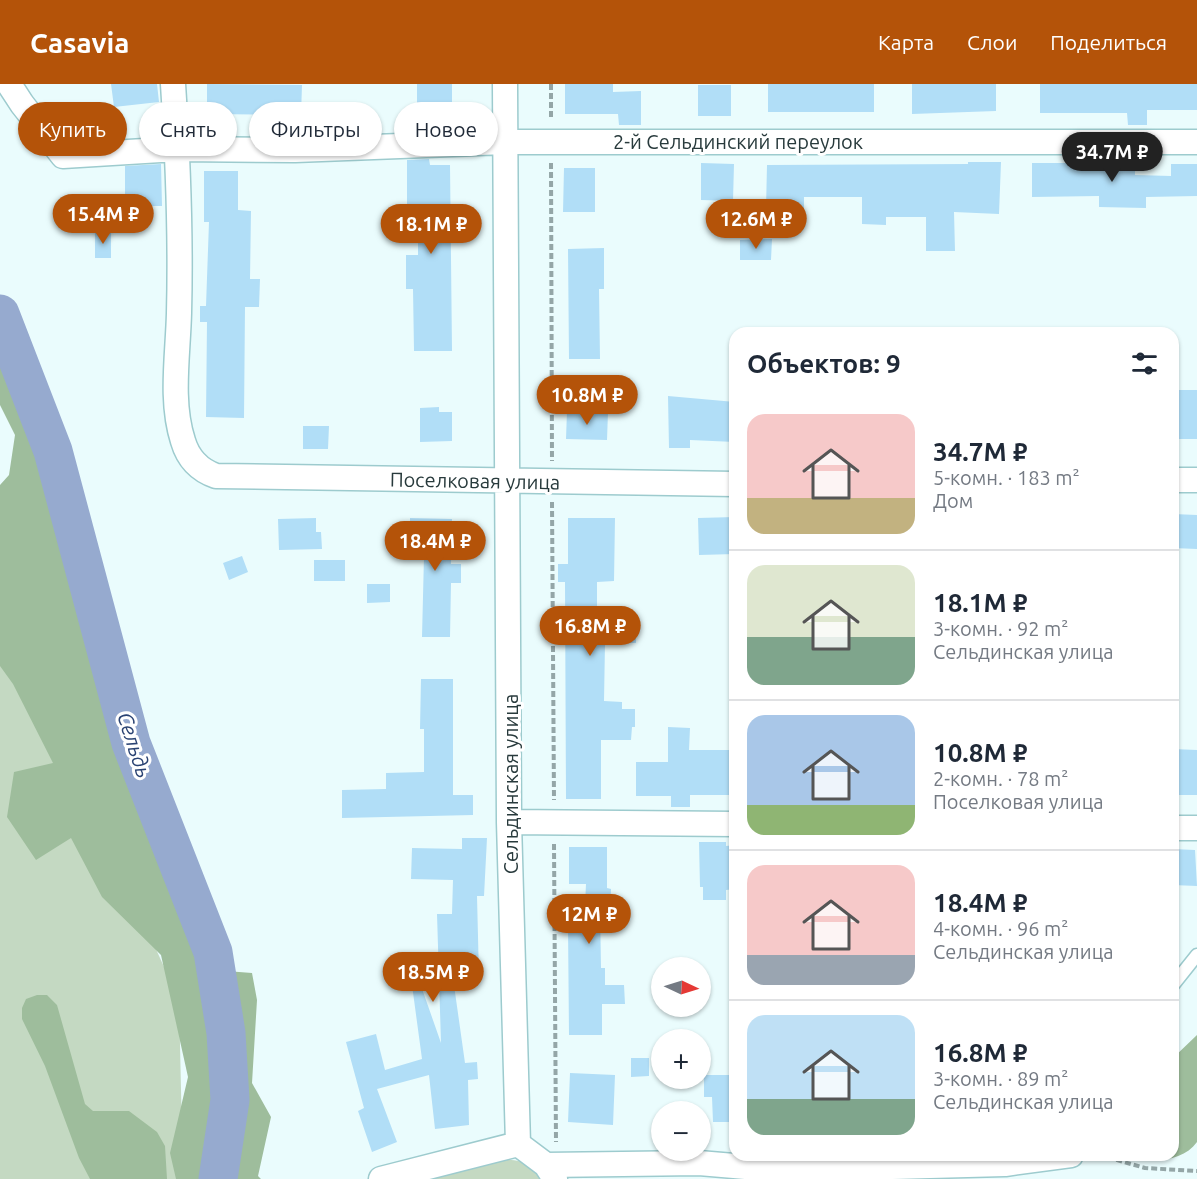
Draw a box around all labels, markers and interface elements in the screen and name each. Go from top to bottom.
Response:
text: Casavia [30,27,129,58]
text: Карта [878,30,934,54]
text: Слои [967,30,1017,54]
text: Поделиться [1050,30,1167,54]
chip: Купить [18,102,127,156]
chip: Снять [139,102,237,156]
chip: Фильтры [249,102,382,156]
chip: Новое [394,102,498,156]
street label: 2-й Сельдинский переулок [613,130,863,153]
pin: 34.7M ₽ [1057,132,1167,183]
text: 34.7M ₽ [1076,140,1148,163]
pin: 15.4M ₽ [48,194,158,245]
pin: 12.6M ₽ [701,199,811,250]
text: 15.4M ₽ [67,202,139,225]
pin: 18.1M ₽ [376,204,486,255]
text: 12.6M ₽ [720,207,792,230]
text: 18.1M ₽ [395,212,467,235]
icon: filters [1128,347,1161,380]
text: Объектов: 9 [747,349,901,378]
pin: 10.8M ₽ [532,375,642,426]
text: 10.8M ₽ [551,383,623,406]
text: 34.7M ₽ [933,437,1027,466]
icon: home [795,438,867,510]
text: 5-комн. · 183 m² [933,466,1080,489]
street label: Поселковая улица [390,468,560,493]
text: Дом [933,489,973,512]
pin: 18.4M ₽ [380,521,490,572]
text: 18.4M ₽ [399,529,471,552]
text: 18.1M ₽ [933,588,1027,617]
icon: home [795,589,867,661]
pin: 16.8M ₽ [535,606,645,657]
text: 16.8M ₽ [554,614,626,637]
text: 3-комн. · 92 m² [933,617,1068,640]
text: Сельдинская улица [933,640,1114,663]
street label: Сельдинская улица [499,694,522,874]
water label: Сельдь [113,709,157,781]
text: 10.8M ₽ [933,738,1027,767]
icon: home [795,739,867,811]
text: 2-комн. · 78 m² [933,767,1068,790]
text: Поселковая улица [933,790,1104,813]
text: 18.4M ₽ [933,888,1027,917]
icon: home [795,889,867,961]
pin: 12M ₽ [547,894,631,945]
text: 12M ₽ [561,902,617,925]
text: 4-комн. · 96 m² [933,917,1068,940]
text: Сельдинская улица [933,940,1114,963]
pin: 18.5M ₽ [378,952,488,1003]
north arrow [651,957,711,1017]
map controls [651,957,711,1161]
text: 18.5M ₽ [397,960,469,983]
button: + [651,1029,711,1089]
text: 16.8M ₽ [933,1038,1027,1067]
icon: home [795,1039,867,1111]
text: 3-комн. · 89 m² [933,1067,1068,1090]
text: Сельдинская улица [933,1090,1114,1113]
button: − [651,1101,711,1161]

